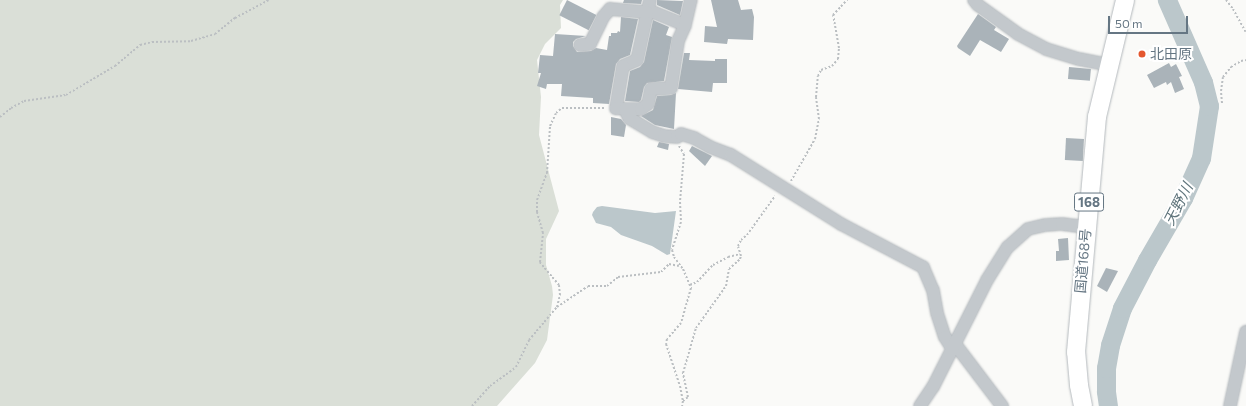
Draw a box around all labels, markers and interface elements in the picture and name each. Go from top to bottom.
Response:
scale bar [1110,8,1190,34]
text: 50 m [1115,16,1143,30]
place label: 北田原 [1150,46,1192,62]
marker: 北田原 [1137,49,1147,59]
water label: 天野川 [1160,180,1196,228]
road number: 168 [1074,191,1104,213]
street label: 国道168号 [1072,228,1094,294]

